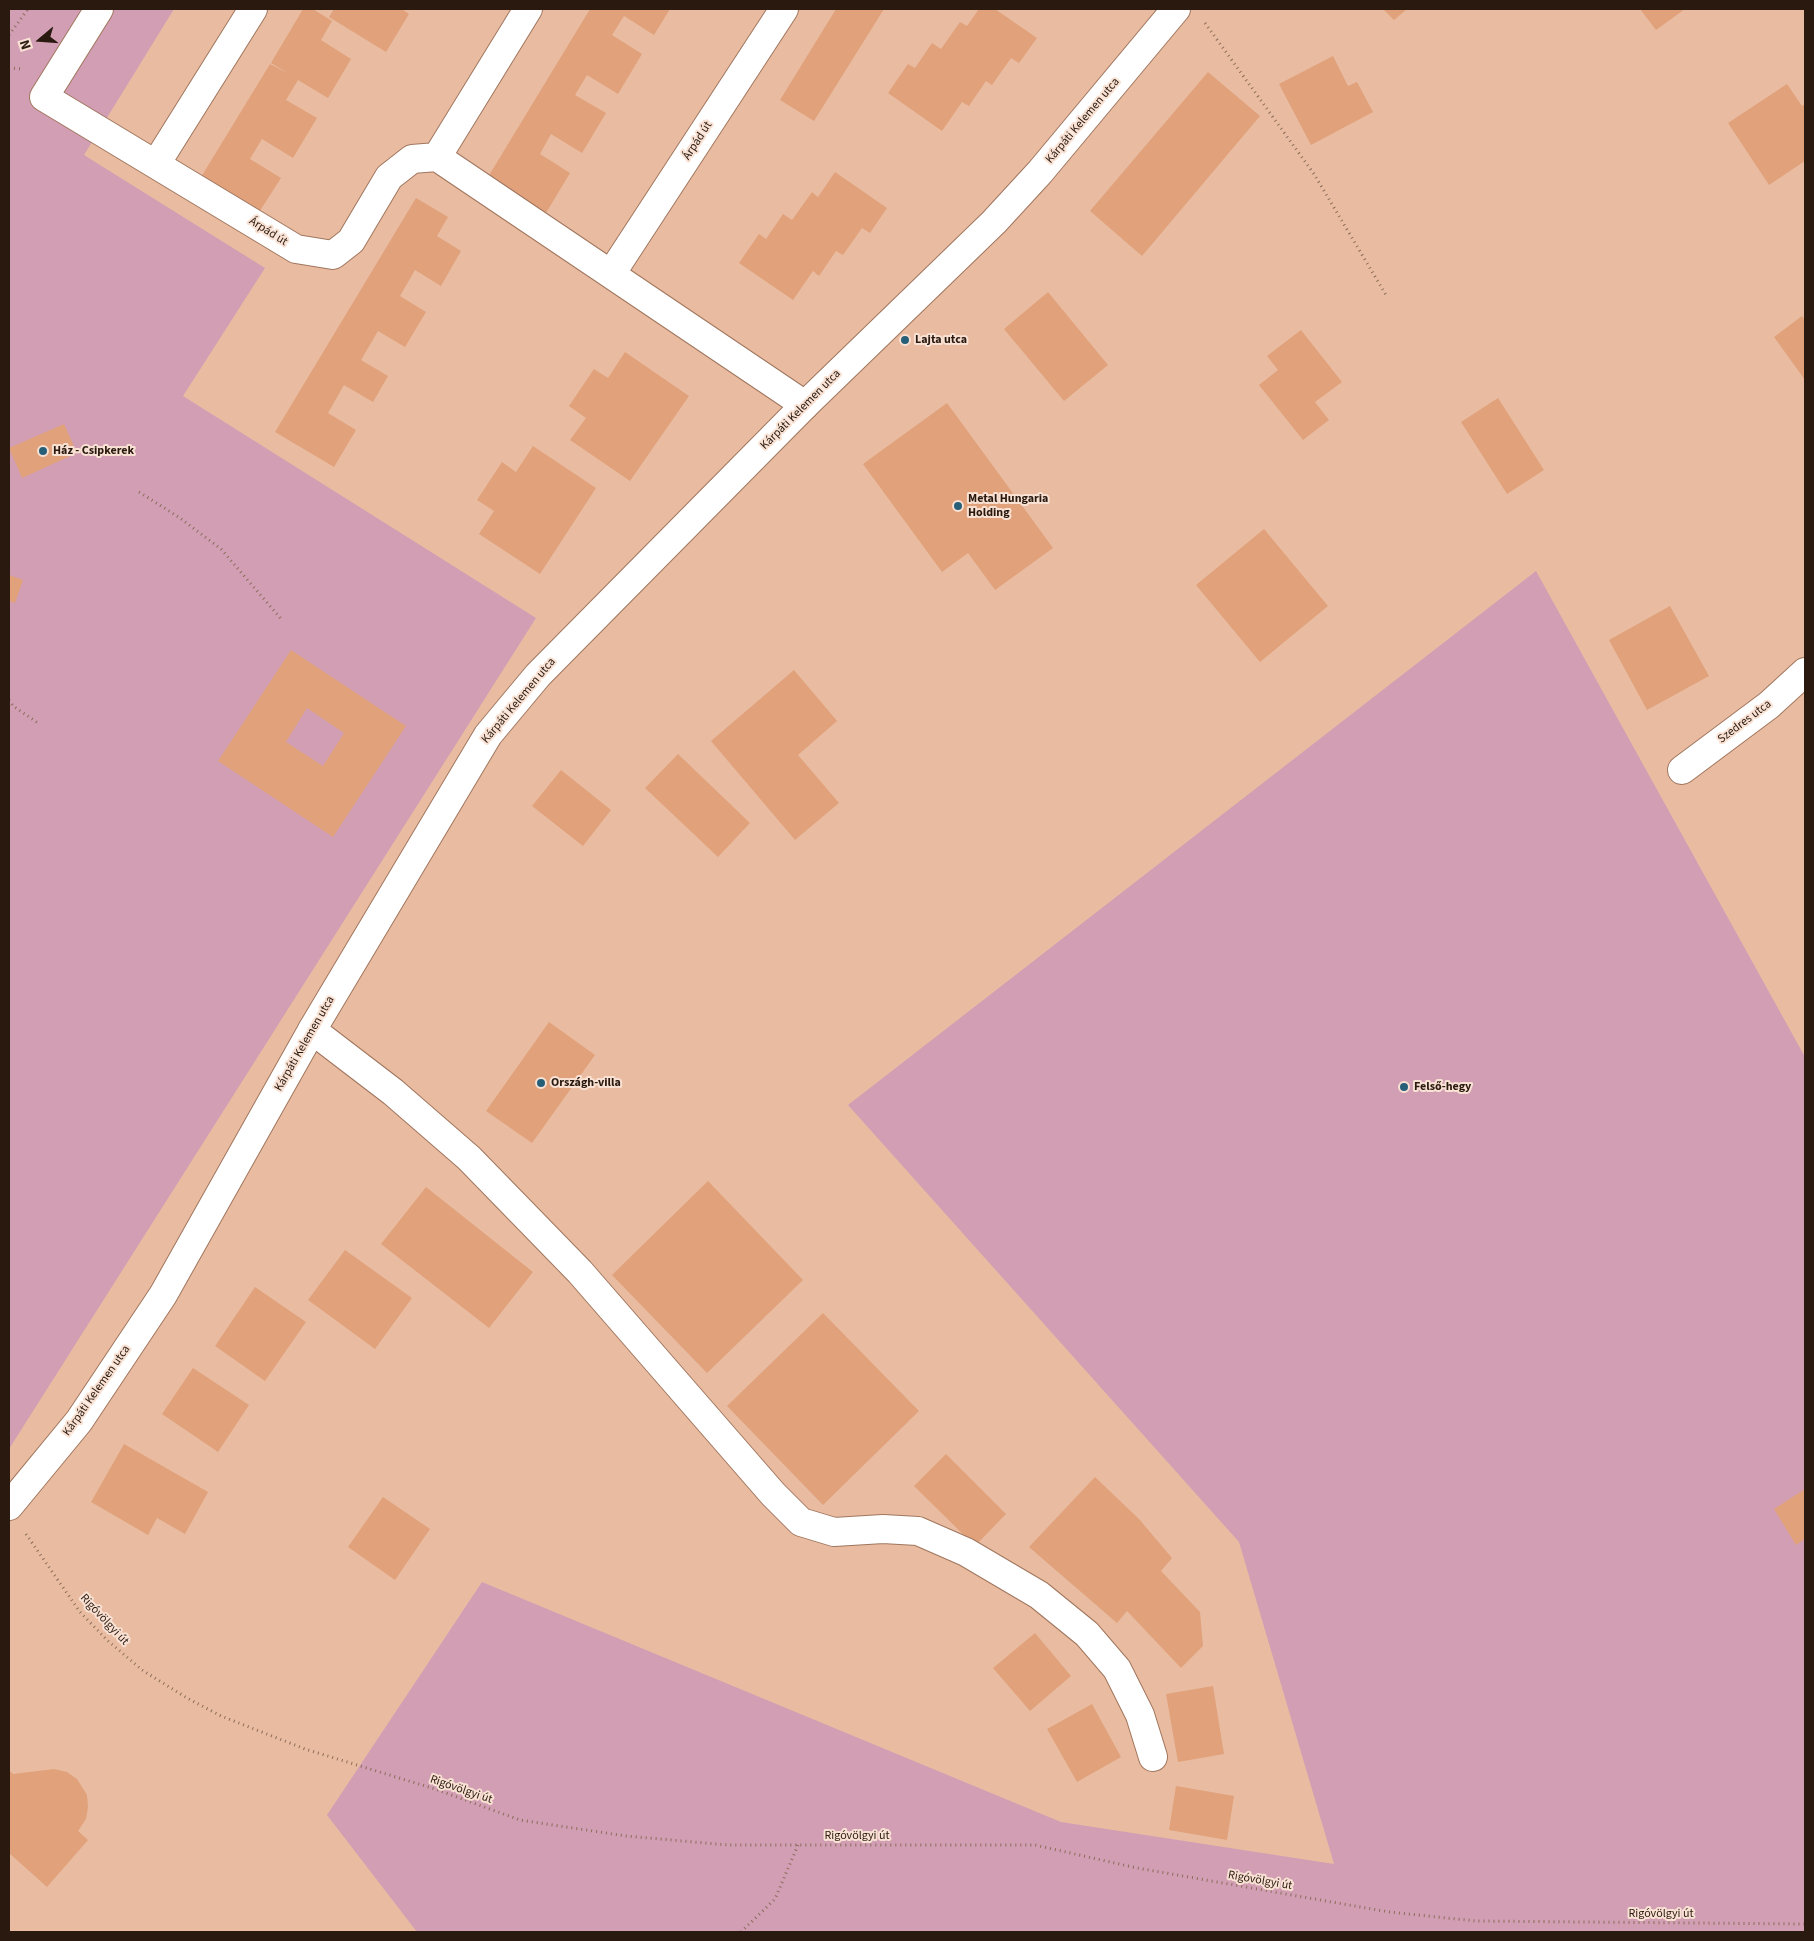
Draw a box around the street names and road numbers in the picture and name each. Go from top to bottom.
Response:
street label: Kárpáti Kelemen utca [1043,75,1123,167]
street label: Árpád út [680,119,716,163]
street label: Árpád út [246,215,290,249]
street label: Kárpáti Kelemen utca [758,367,844,453]
street label: Kárpáti Kelemen utca [479,655,559,747]
street label: Szedres utca [1715,697,1775,747]
street label: Kárpáti Kelemen utca [272,994,338,1094]
street label: Kárpáti Kelemen utca [60,1343,134,1439]
street label: Rigóvölgyi út [77,1591,131,1649]
street label: Rigóvölgyi út [428,1773,494,1807]
street label: Rigóvölgyi út [824,1829,890,1843]
street label: Rigóvölgyi út [1227,1868,1293,1894]
street label: Rigóvölgyi út [1628,1907,1694,1921]

